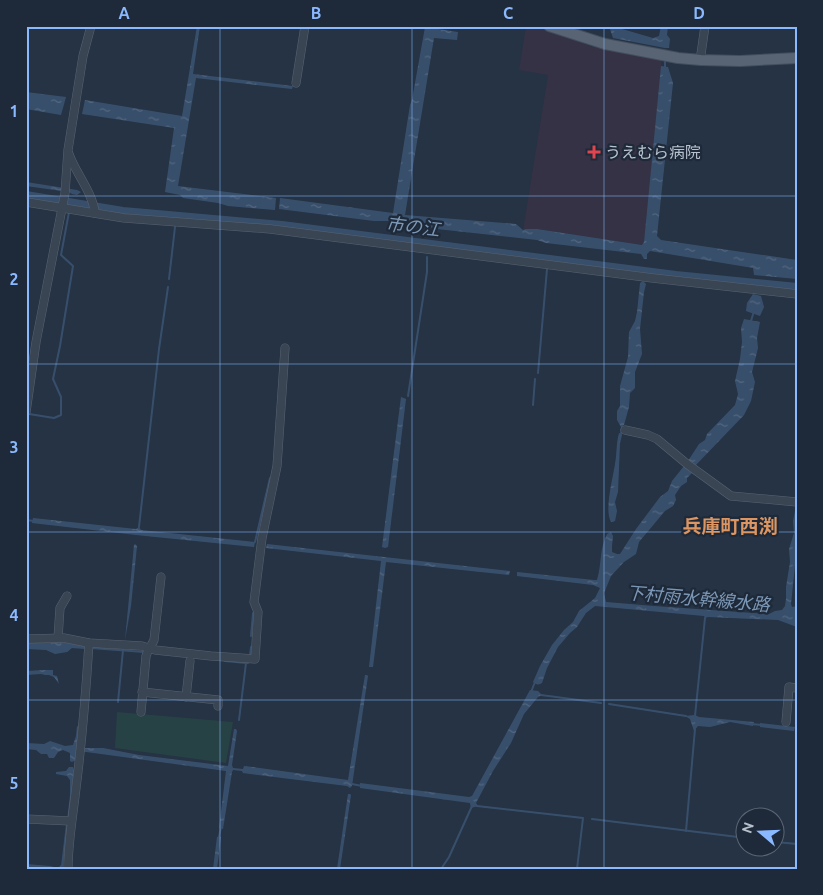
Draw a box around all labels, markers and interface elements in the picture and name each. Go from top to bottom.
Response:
text: A [118,4,130,22]
text: B [311,4,321,22]
text: C [503,4,513,22]
text: D [693,4,705,22]
text: 1 [9,102,19,120]
place label: うえむら病院 [605,143,701,161]
marker: うえむら病院 [587,145,601,159]
water label: 市の江 [385,213,443,239]
text: 2 [9,270,19,288]
text: 3 [9,438,19,456]
district label: 兵庫町西渕 [682,515,778,537]
water label: 下村雨水幹線水路 [625,582,773,614]
text: 4 [9,606,19,624]
text: 5 [9,774,19,792]
north arrow [736,808,786,858]
text: N [738,820,757,835]

